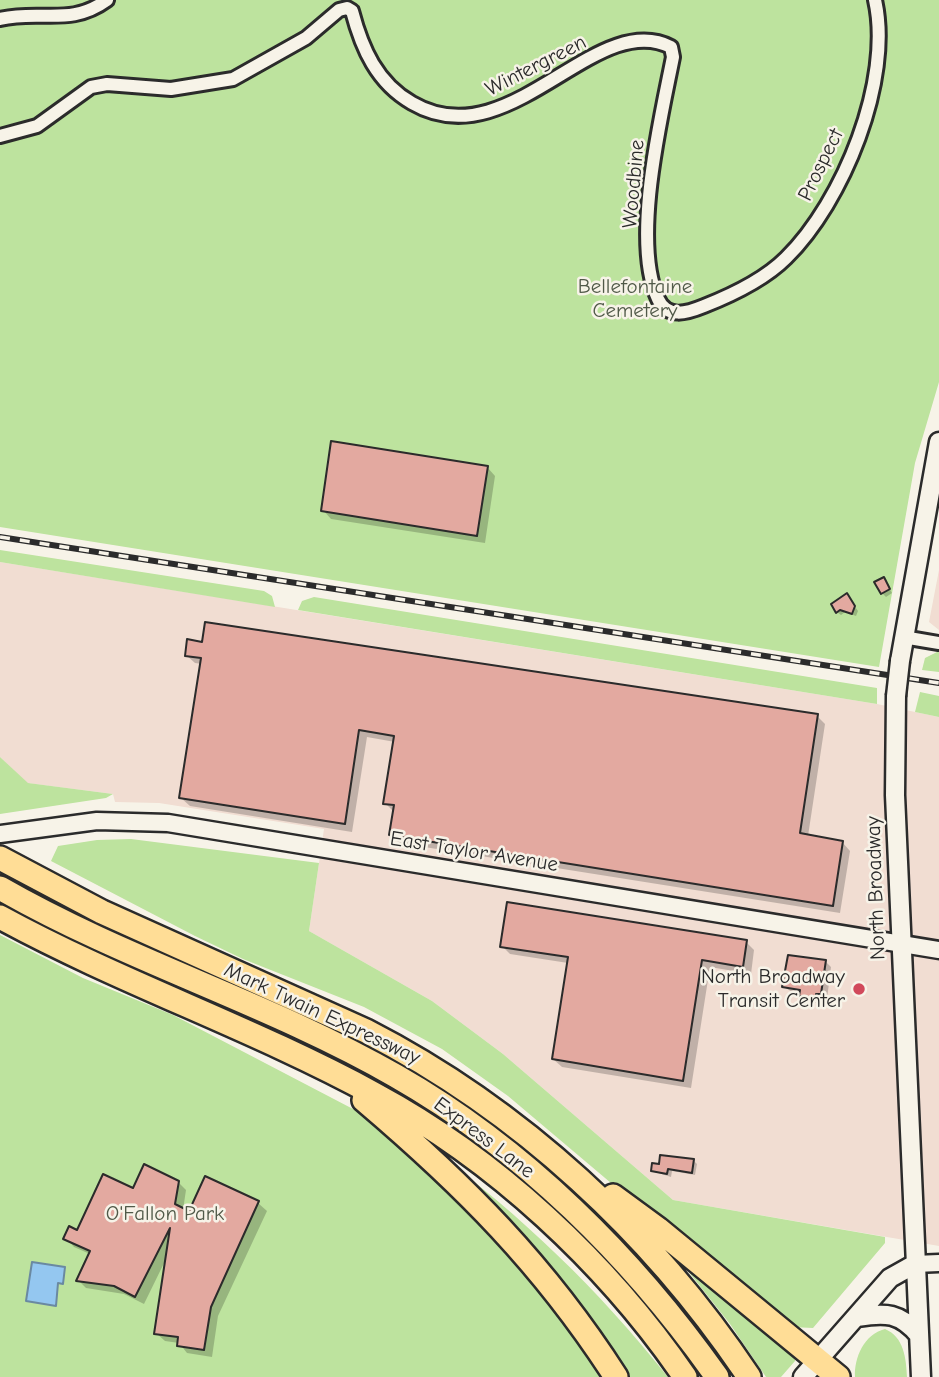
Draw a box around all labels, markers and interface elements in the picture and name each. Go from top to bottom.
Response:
street label: Wintergreen [481,30,591,102]
street label: Prospect [793,125,849,205]
street label: Woodbine [618,139,650,229]
park label: Bellefontaine Cemetery [578,274,692,324]
street label: North Broadway [861,816,891,960]
street label: East Taylor Avenue [388,826,560,878]
street label: Mark Twain Expressway [220,957,424,1071]
place label: North Broadway Transit Center [701,964,845,1014]
marker: North Broadway Transit Center [851,981,867,997]
street label: Express Lane [429,1092,539,1184]
park label: O'Fallon Park [106,1201,224,1227]

